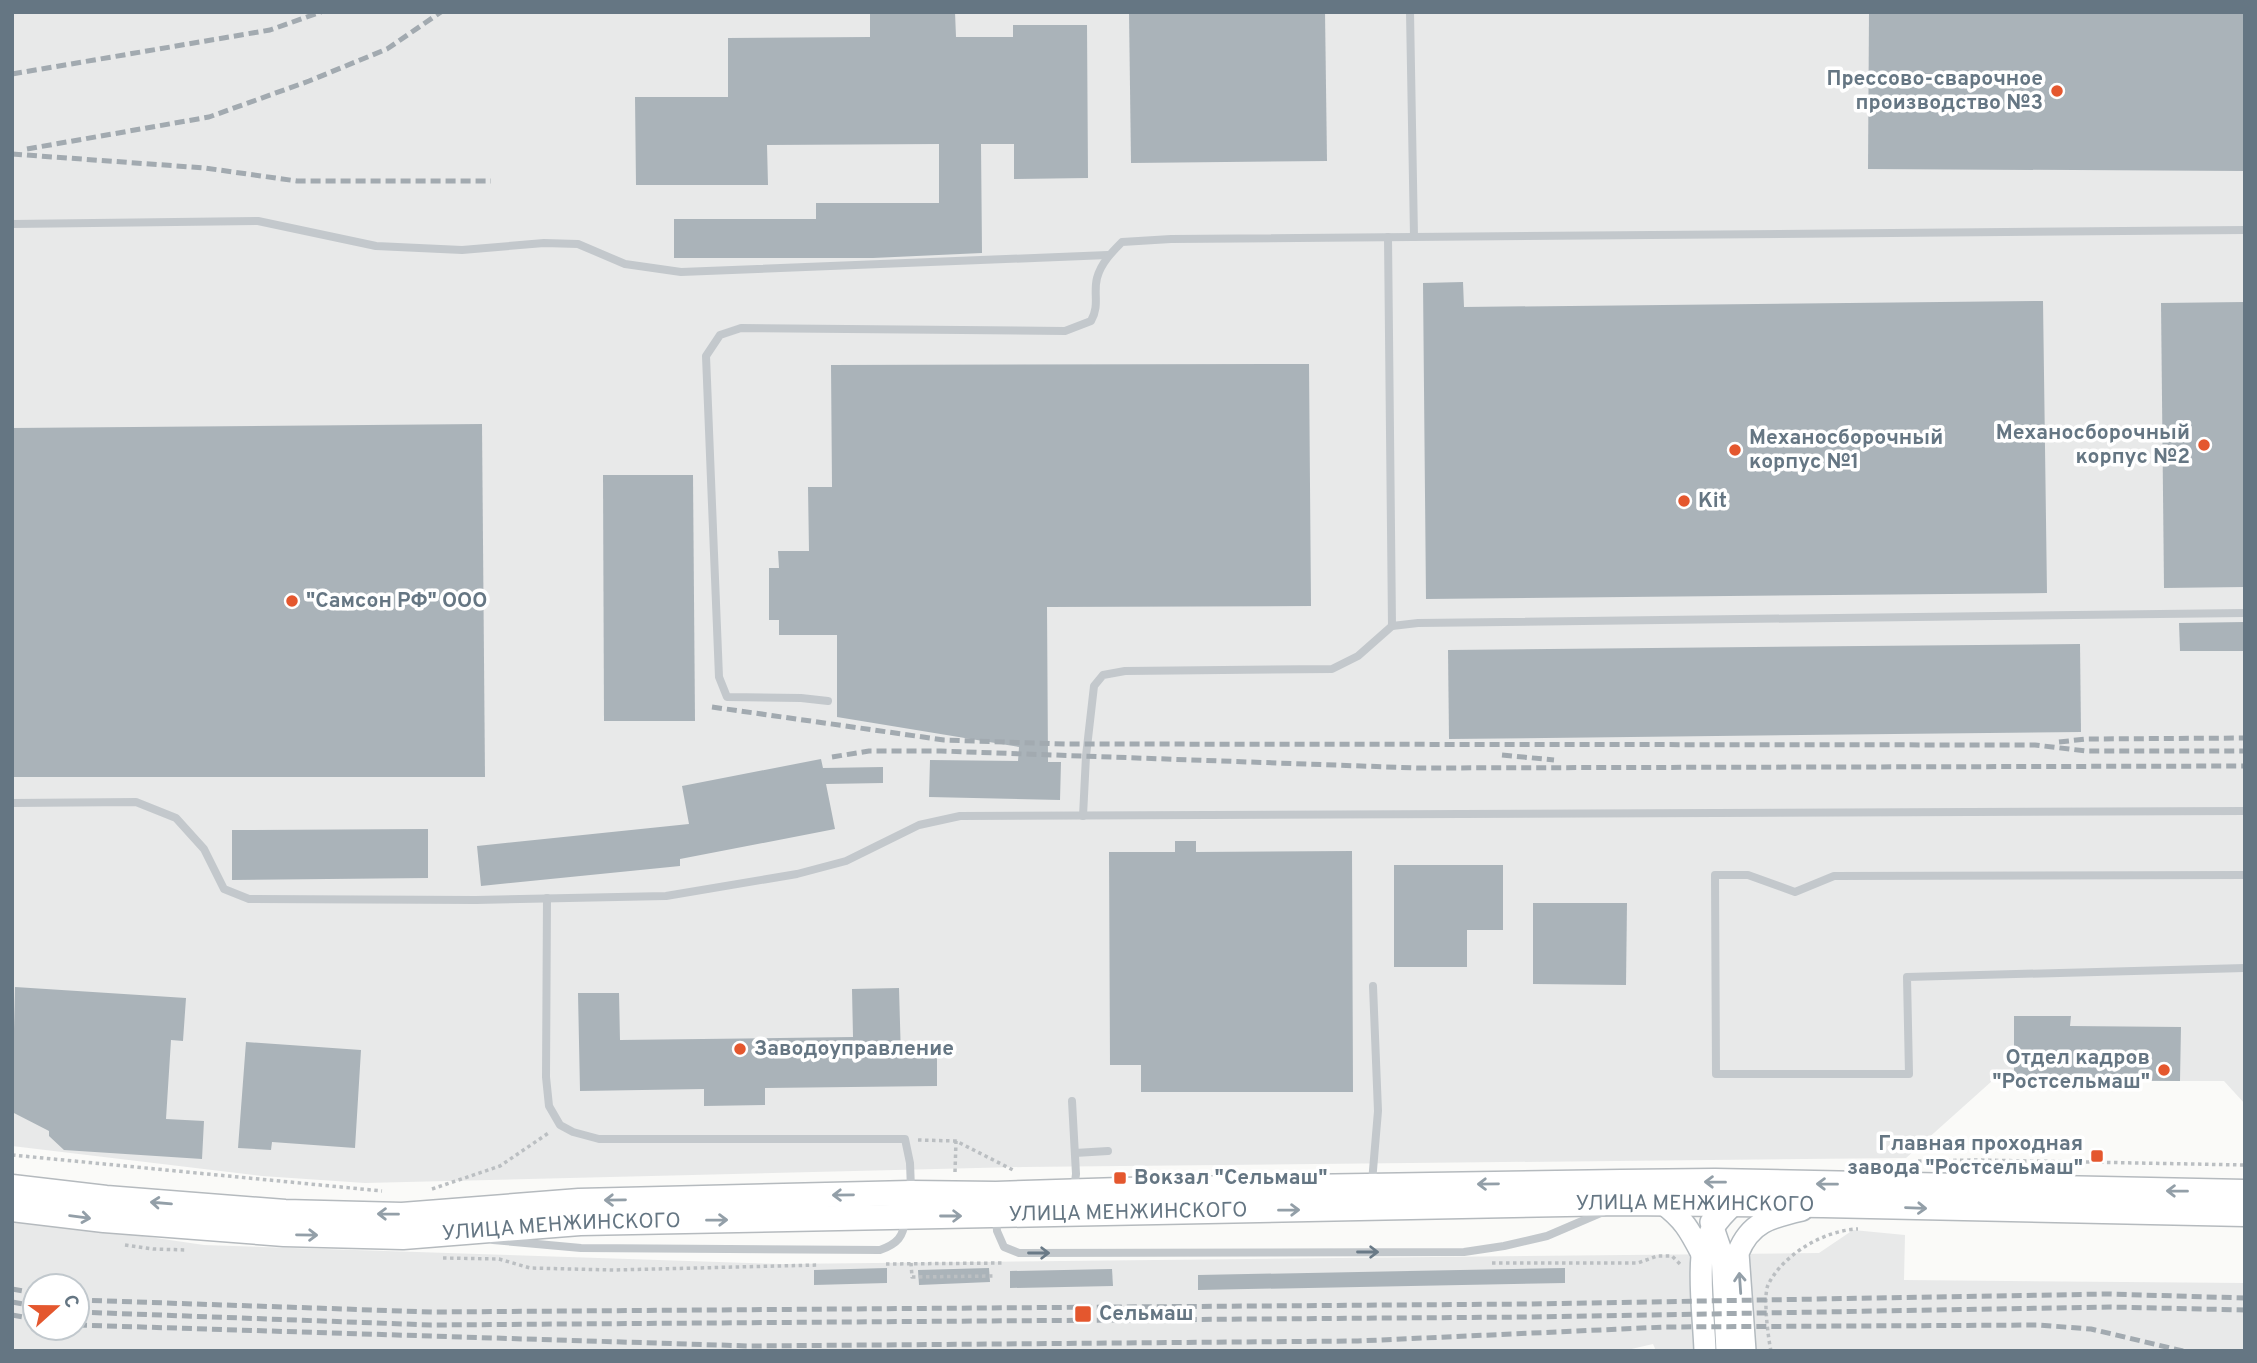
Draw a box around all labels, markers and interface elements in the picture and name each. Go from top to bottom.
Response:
place label: Прессово-сварочное производство №3 [1827,66,2043,117]
marker: Прессово-сварочное производство №3 [2049,83,2065,99]
place label: Механосборочный корпус №2 [1996,420,2190,471]
place label: Механосборочный корпус №1 [1749,425,1943,476]
marker: Механосборочный корпус №2 [2196,437,2212,453]
marker: Механосборочный корпус №1 [1727,442,1743,458]
place label: Kit [1698,488,1727,515]
marker: Kit [1676,493,1692,509]
place label: "Самсон РФ" ООО [306,588,487,615]
marker: "Самсон РФ" ООО [284,593,300,609]
place label: Заводоуправление [754,1036,954,1063]
marker: Заводоуправление [732,1041,748,1057]
place label: Отдел кадров "Ростсельмаш" [1992,1045,2150,1096]
marker: Отдел кадров "Ростсельмаш" [2156,1062,2172,1078]
place label: Главная проходная завода "Ростсельмаш" [1847,1131,2083,1182]
marker: Главная проходная завода "Ростсельмаш" [2089,1148,2105,1164]
place label: Вокзал "Сельмаш" [1134,1165,1328,1192]
marker: Вокзал "Сельмаш" [1112,1170,1128,1186]
one-way arrow [1704,1175,1727,1188]
one-way arrow [1815,1177,1838,1191]
one-way arrow [1476,1178,1499,1191]
one-way arrow [2165,1184,2188,1197]
one-way arrow [831,1188,854,1202]
street label: УЛИЦА МЕНЖИНСКОГО [1575,1189,1815,1218]
one-way arrow [604,1194,627,1207]
one-way arrow [150,1196,173,1209]
street label: УЛИЦА МЕНЖИНСКОГО [1008,1197,1248,1228]
one-way arrow [1904,1201,1927,1214]
one-way arrow [1278,1203,1301,1217]
one-way arrow [377,1208,400,1221]
street label: УЛИЦА МЕНЖИНСКОГО [441,1208,681,1247]
one-way arrow [939,1209,962,1223]
one-way arrow [68,1211,91,1224]
one-way arrow [706,1213,729,1226]
one-way arrow [295,1228,318,1241]
one-way arrow [1356,1245,1379,1259]
one-way arrow [1027,1246,1050,1260]
north arrow [21,1272,91,1342]
one-way arrow [1733,1272,1746,1294]
text: С [57,1292,83,1312]
place label: Сельмаш [1099,1301,1193,1328]
marker: Сельмаш [1073,1304,1093,1324]

